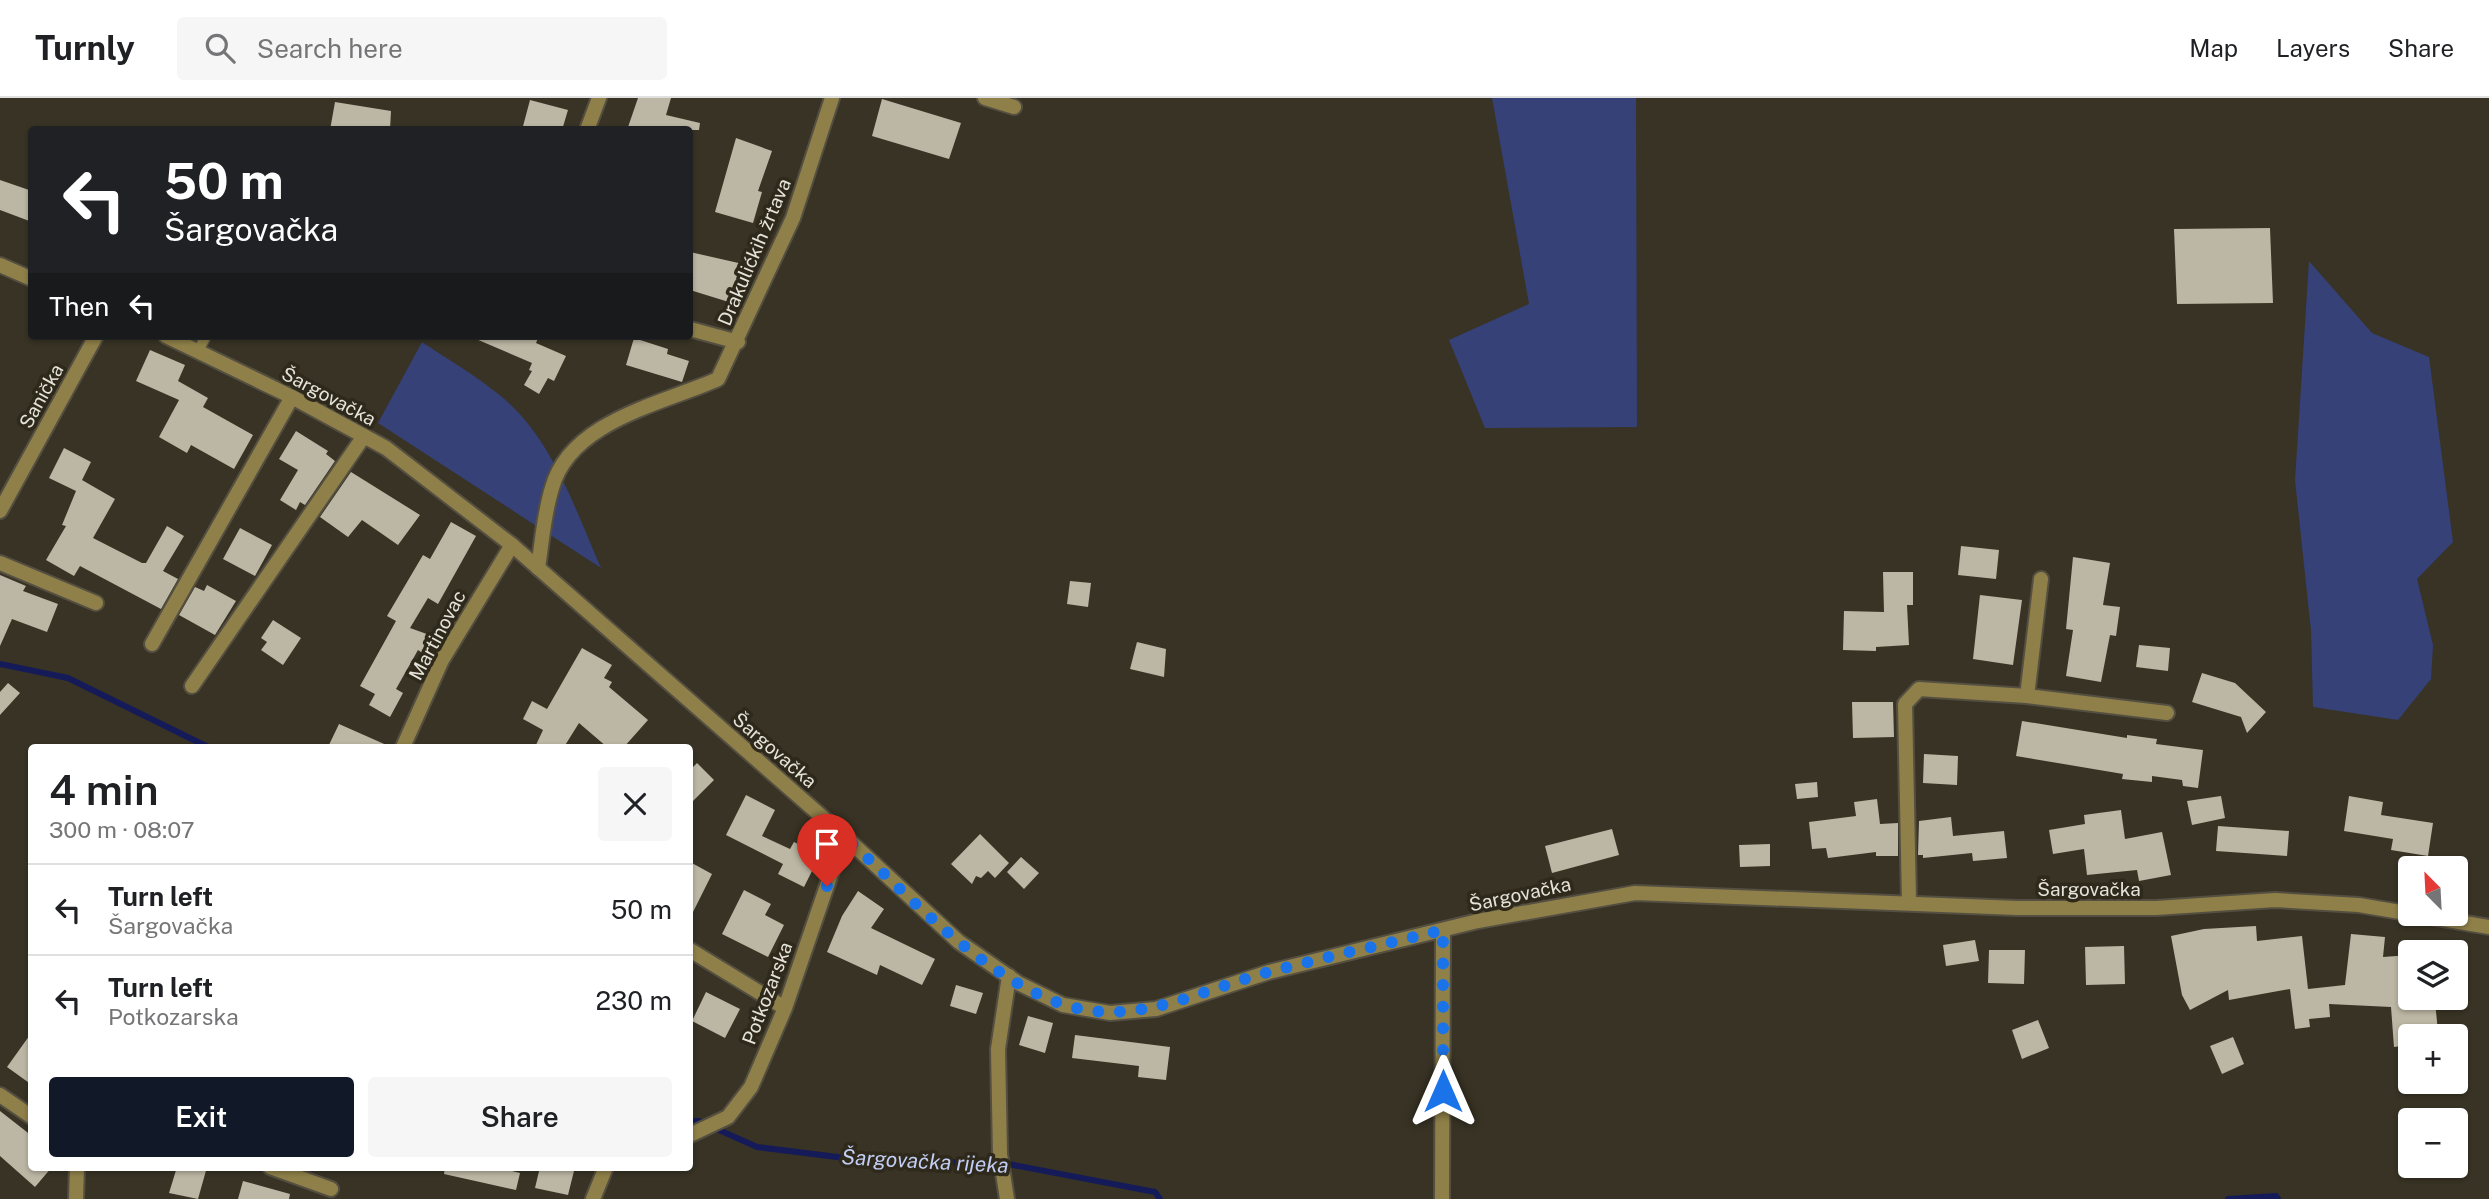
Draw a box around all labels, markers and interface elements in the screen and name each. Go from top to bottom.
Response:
search box [177,17,667,80]
text: Turnly [35,29,135,67]
icon: search [201,29,239,67]
text: Search here [257,33,403,64]
text: Map [2189,34,2238,62]
text: Layers [2276,34,2350,62]
text: Share [2388,34,2454,62]
text: 50 m [164,152,284,210]
icon: left [49,154,140,245]
street label: Drakulićkih žrtava [713,175,795,329]
text: Šargovačka [164,211,338,248]
icon: left [123,287,161,325]
text: Then [49,291,109,322]
street label: Sanička [14,360,68,432]
street label: Šargovačka [278,362,380,430]
street label: Martinovac [404,586,470,684]
street label: Šargovačka [729,708,821,792]
text: 4 min [49,765,158,814]
button: close [598,767,672,841]
pin [797,814,857,886]
text: 300 m · 08:07 [49,816,195,843]
icon: arrive [808,825,846,863]
north arrow [2398,856,2468,926]
map controls [2398,856,2468,1178]
street label: Šargovačka [1467,872,1573,916]
street label: Šargovačka [2037,878,2141,900]
text: Turn left [108,881,213,912]
icon: left [49,891,87,929]
text: 50 m [611,894,672,925]
text: Šargovačka [108,912,233,939]
street label: Potkozarska [737,939,797,1047]
button: layers [2398,940,2468,1010]
text: Turn left [108,972,213,1003]
icon: left [49,982,87,1020]
text: 230 m [596,985,672,1016]
text: Potkozarska [108,1003,239,1030]
button: + [2398,1024,2468,1094]
position arrow [1406,1054,1480,1128]
button: Exit [49,1077,354,1157]
button: Share [368,1077,672,1157]
button: − [2398,1108,2468,1178]
water label: Šargovačka rijeka [841,1144,1009,1178]

